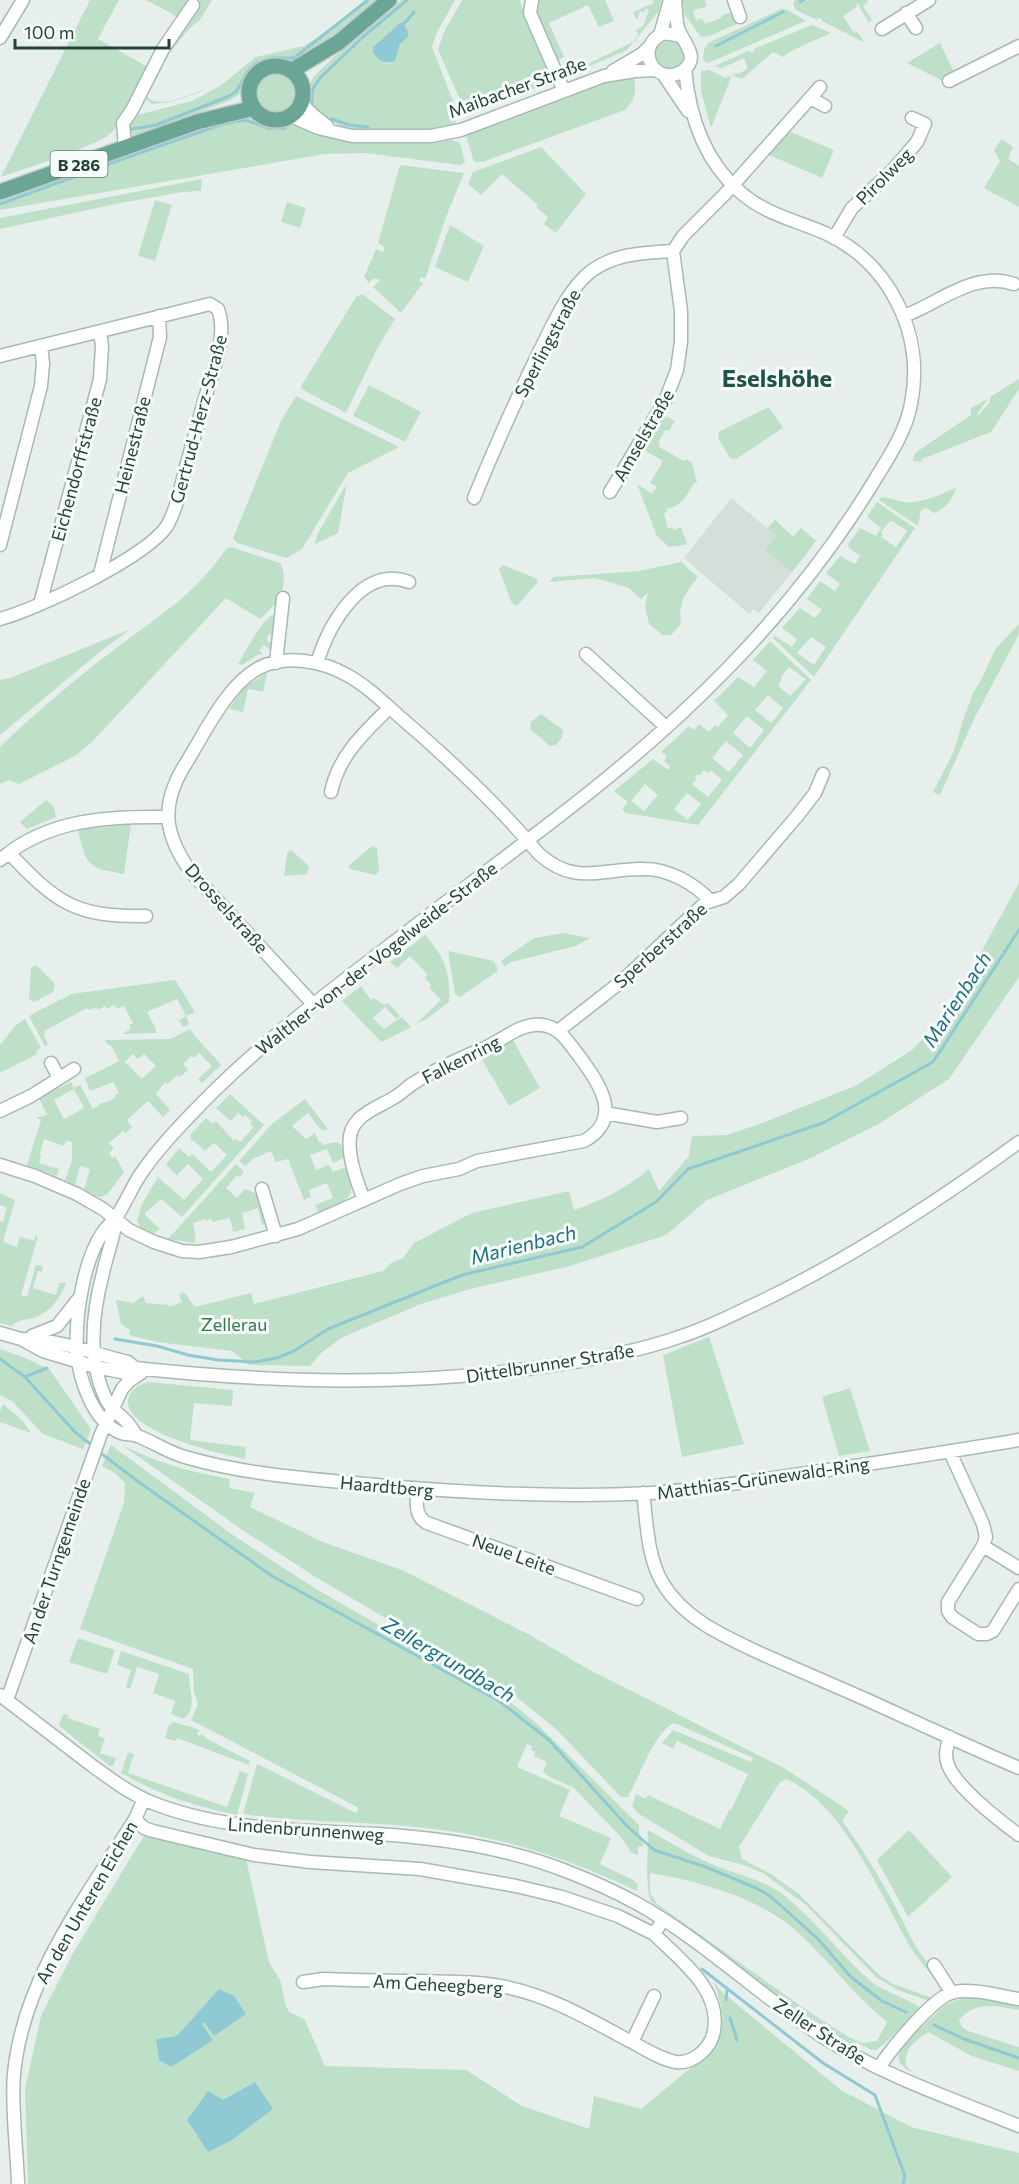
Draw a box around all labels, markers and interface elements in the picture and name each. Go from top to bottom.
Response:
scale bar [15,12,170,50]
text: 100 m [24,21,74,43]
street label: Maibacher Straße [445,52,589,122]
street label: Pirolweg [851,143,917,209]
road number: B 286 [50,151,107,177]
street label: Sperlingstraße [509,285,585,401]
street label: Gertrud-Herz-Straße [165,332,231,506]
district label: Eselshöhe [722,363,832,392]
street label: Amselstraße [608,385,678,485]
street label: Eichendorffstraße [46,394,106,544]
street label: Heinestraße [109,394,155,496]
street label: Walther-von-der-Vogelweide-Straße [251,857,501,1059]
street label: Drosselstraße [181,858,273,958]
street label: Sperberstraße [609,898,711,992]
water label: Marienbach [916,947,996,1051]
street label: Falkenring [418,1030,504,1088]
water label: Marienbach [468,1219,578,1269]
park label: Zellerau [201,1313,267,1335]
street label: Dittelbrunner Straße [464,1339,636,1387]
street label: Matthias-Grünewald-Ring [655,1452,871,1504]
street label: Haardtberg [339,1471,435,1501]
street label: An der Turngemeinde [17,1475,95,1647]
street label: Neue Leite [469,1529,559,1579]
water label: Zellergrundbach [377,1611,520,1707]
street label: Lindenbrunnenweg [227,1813,385,1845]
street label: An den Unteren Eichen [30,1817,142,1987]
street label: Am Geheegberg [372,1970,504,1998]
street label: Zeller Straße [770,1993,870,2069]

